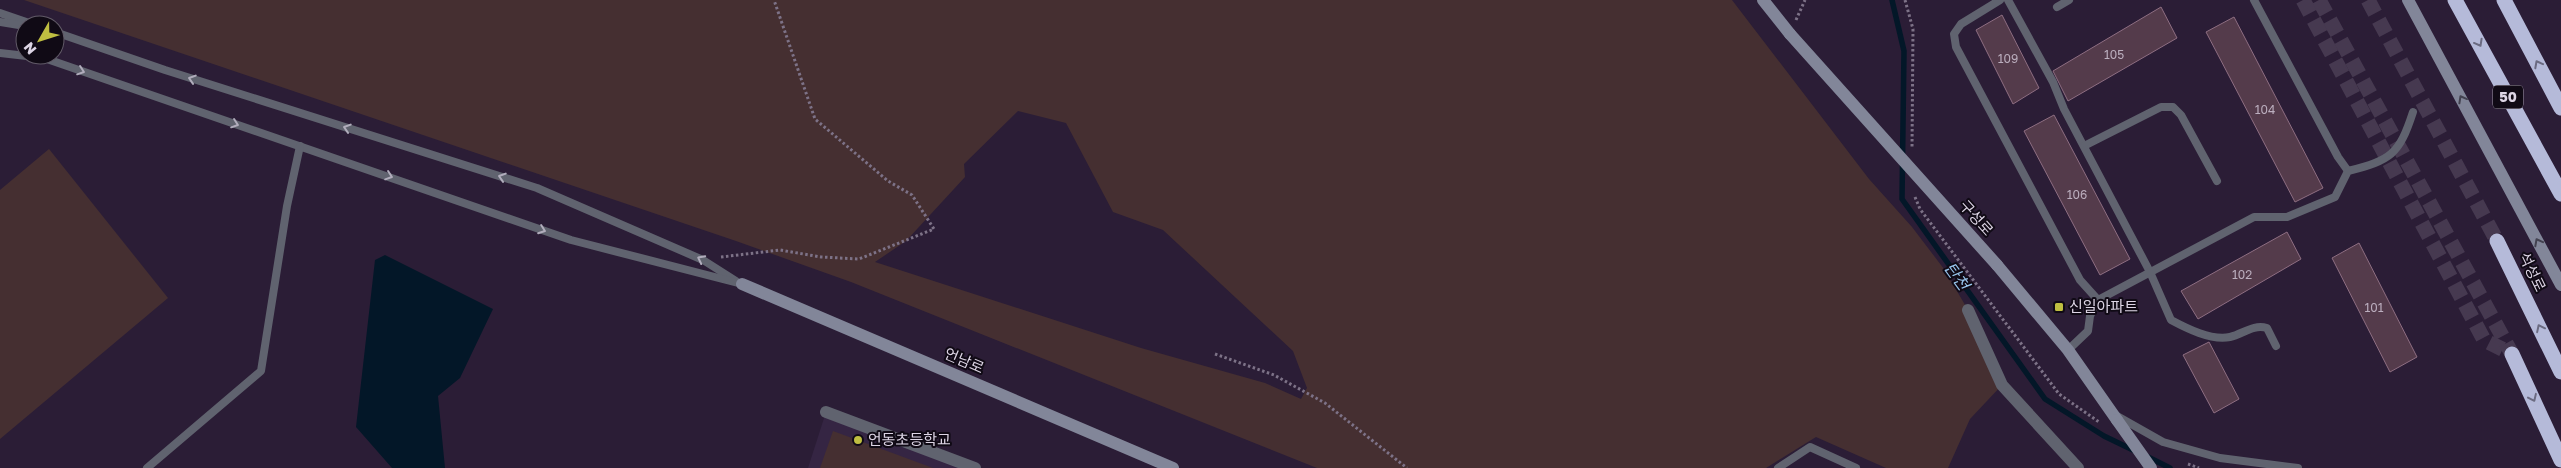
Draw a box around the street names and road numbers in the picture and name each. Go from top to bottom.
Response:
road number: 50 [2493,85,2523,108]
street label: 구성로 [1956,196,1997,239]
street label: 석성로 [2516,249,2550,294]
street label: 언남로 [942,344,987,376]

